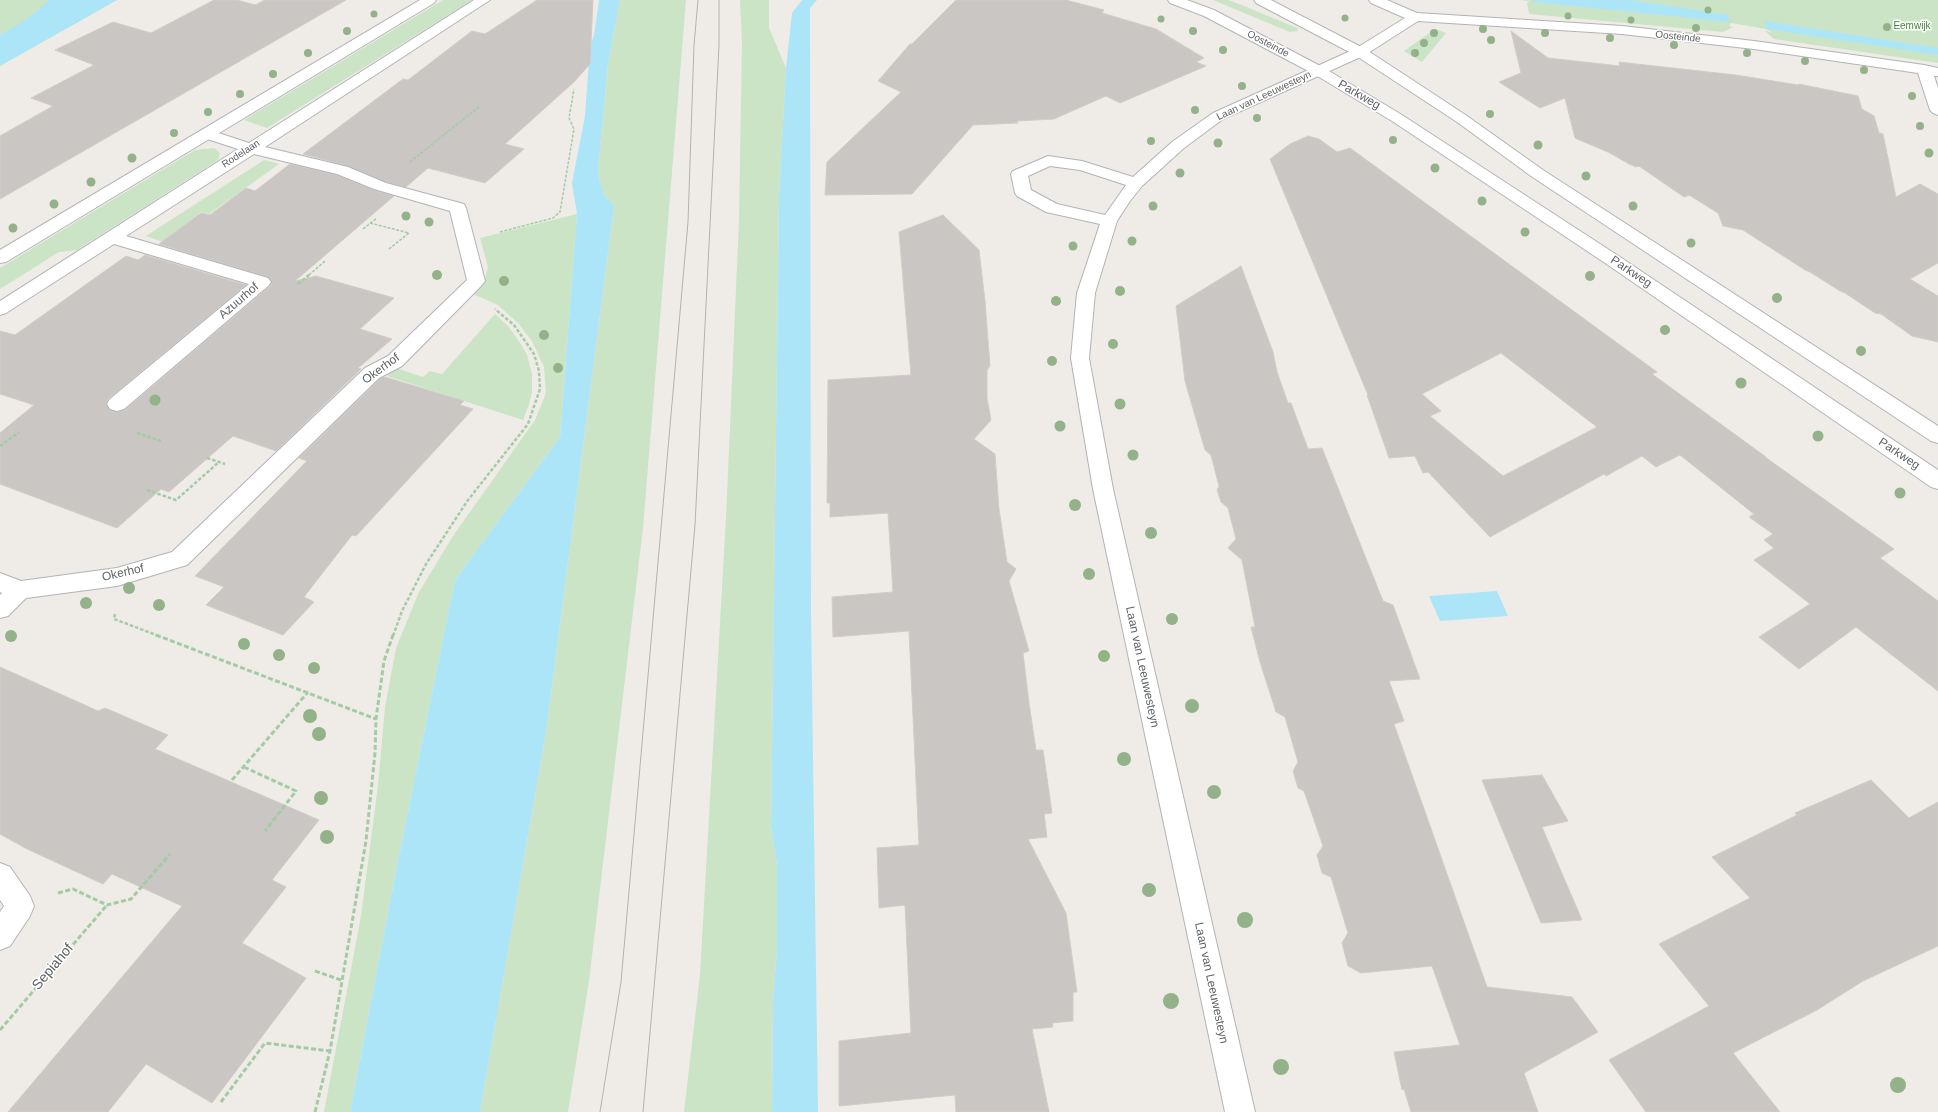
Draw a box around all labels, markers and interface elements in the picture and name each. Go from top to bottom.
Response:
park label: Eemwijk [1893,20,1931,32]
street label: Oosteinde [1245,28,1291,60]
street label: Oosteinde [1655,29,1701,45]
street label: Laan van Leeuwesteyn [1215,69,1313,123]
street label: Parkweg [1335,77,1383,113]
street label: Rodelaan [220,137,262,171]
street label: Parkweg [1608,253,1654,291]
street label: Azuurhof [216,280,262,322]
street label: Okerhof [360,351,402,387]
street label: Parkweg [1876,435,1922,473]
street label: Okerhof [101,561,145,585]
street label: Laan van Leeuwesteyn [1122,605,1162,729]
street label: Laan van Leeuwesteyn [1191,921,1231,1045]
street label: Sepiahof [29,940,77,994]

